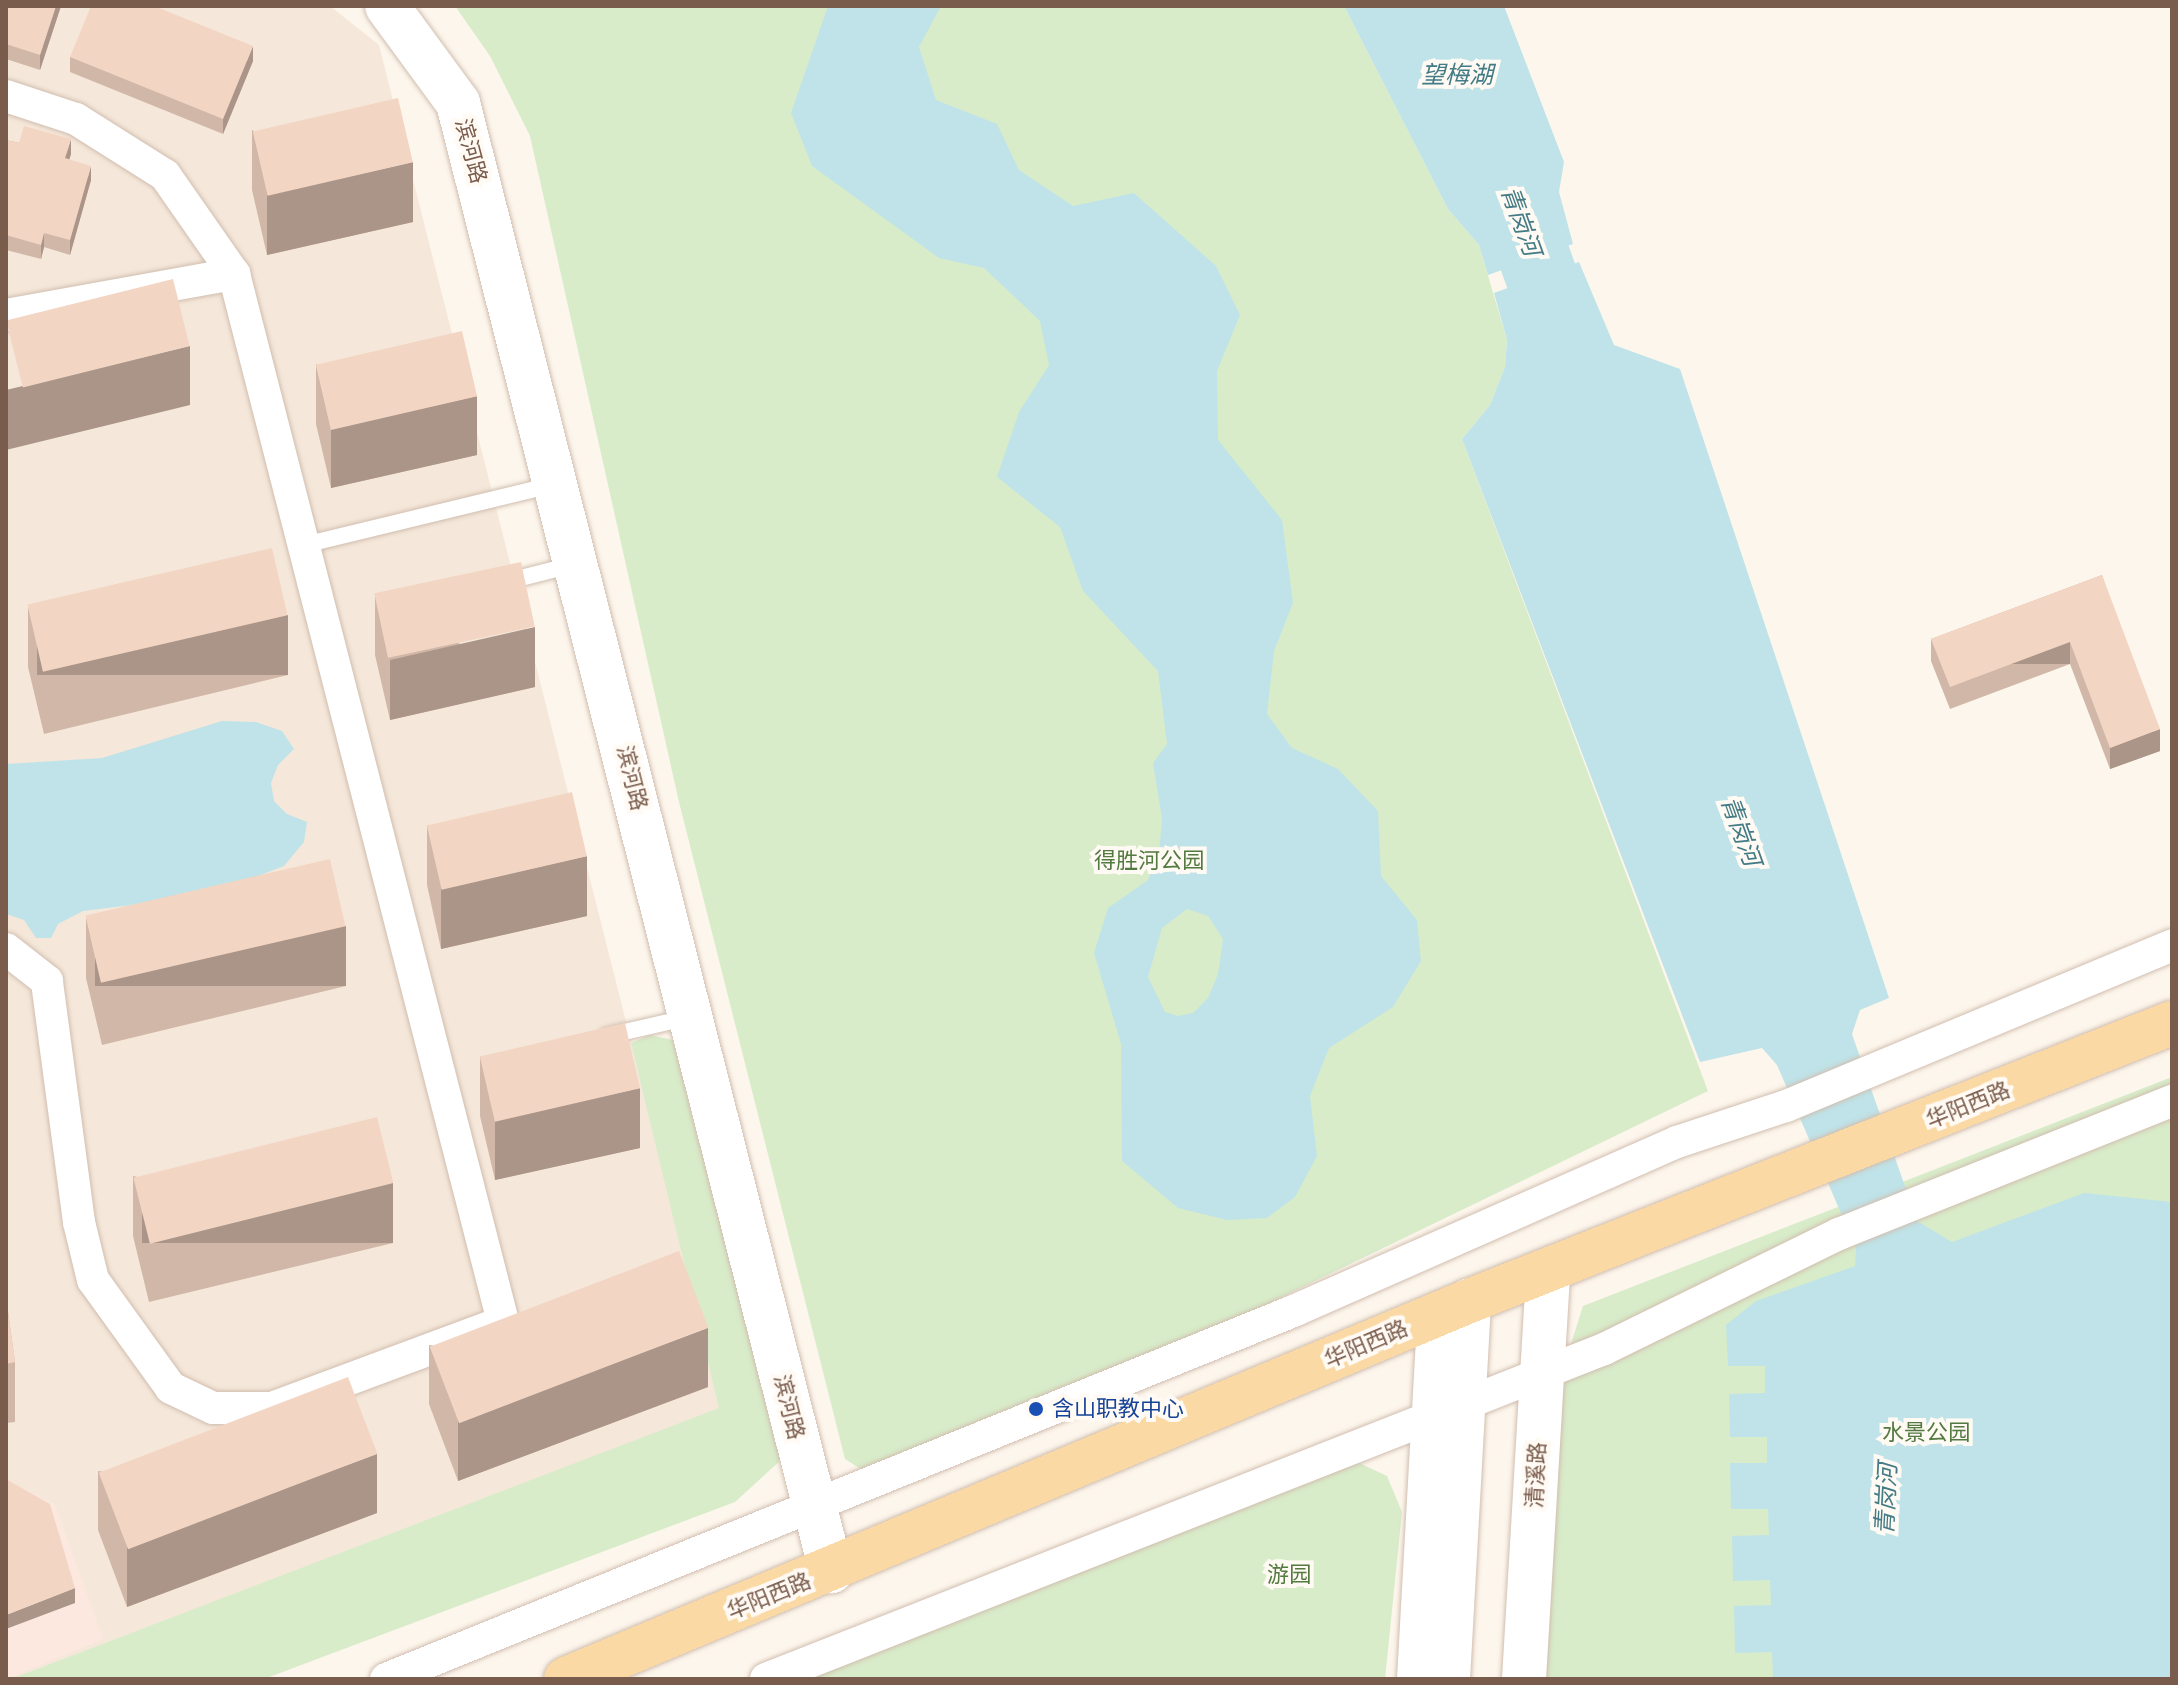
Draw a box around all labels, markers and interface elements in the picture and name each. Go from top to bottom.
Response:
water label: 望梅湖 [1421,61,1493,89]
street label: 滨河路 [450,116,492,186]
water label: 青岗河 [1495,182,1547,260]
street label: 滨河路 [611,743,653,813]
water label: 青岗河 [1715,792,1767,870]
park label: 得胜河公园 [1094,848,1204,874]
street label: 华阳西路 [1922,1076,2014,1134]
street label: 华阳西路 [1320,1315,1412,1373]
street label: 滨河路 [768,1372,810,1442]
place label: 含山职教中心 [1052,1396,1184,1422]
marker: 含山职教中心 [1027,1400,1045,1418]
park label: 水景公园 [1882,1420,1970,1446]
street label: 清溪路 [1521,1441,1551,1509]
water label: 青岗河 [1870,1462,1902,1536]
park label: 游园 [1267,1562,1311,1588]
street label: 华阳西路 [723,1567,815,1625]

